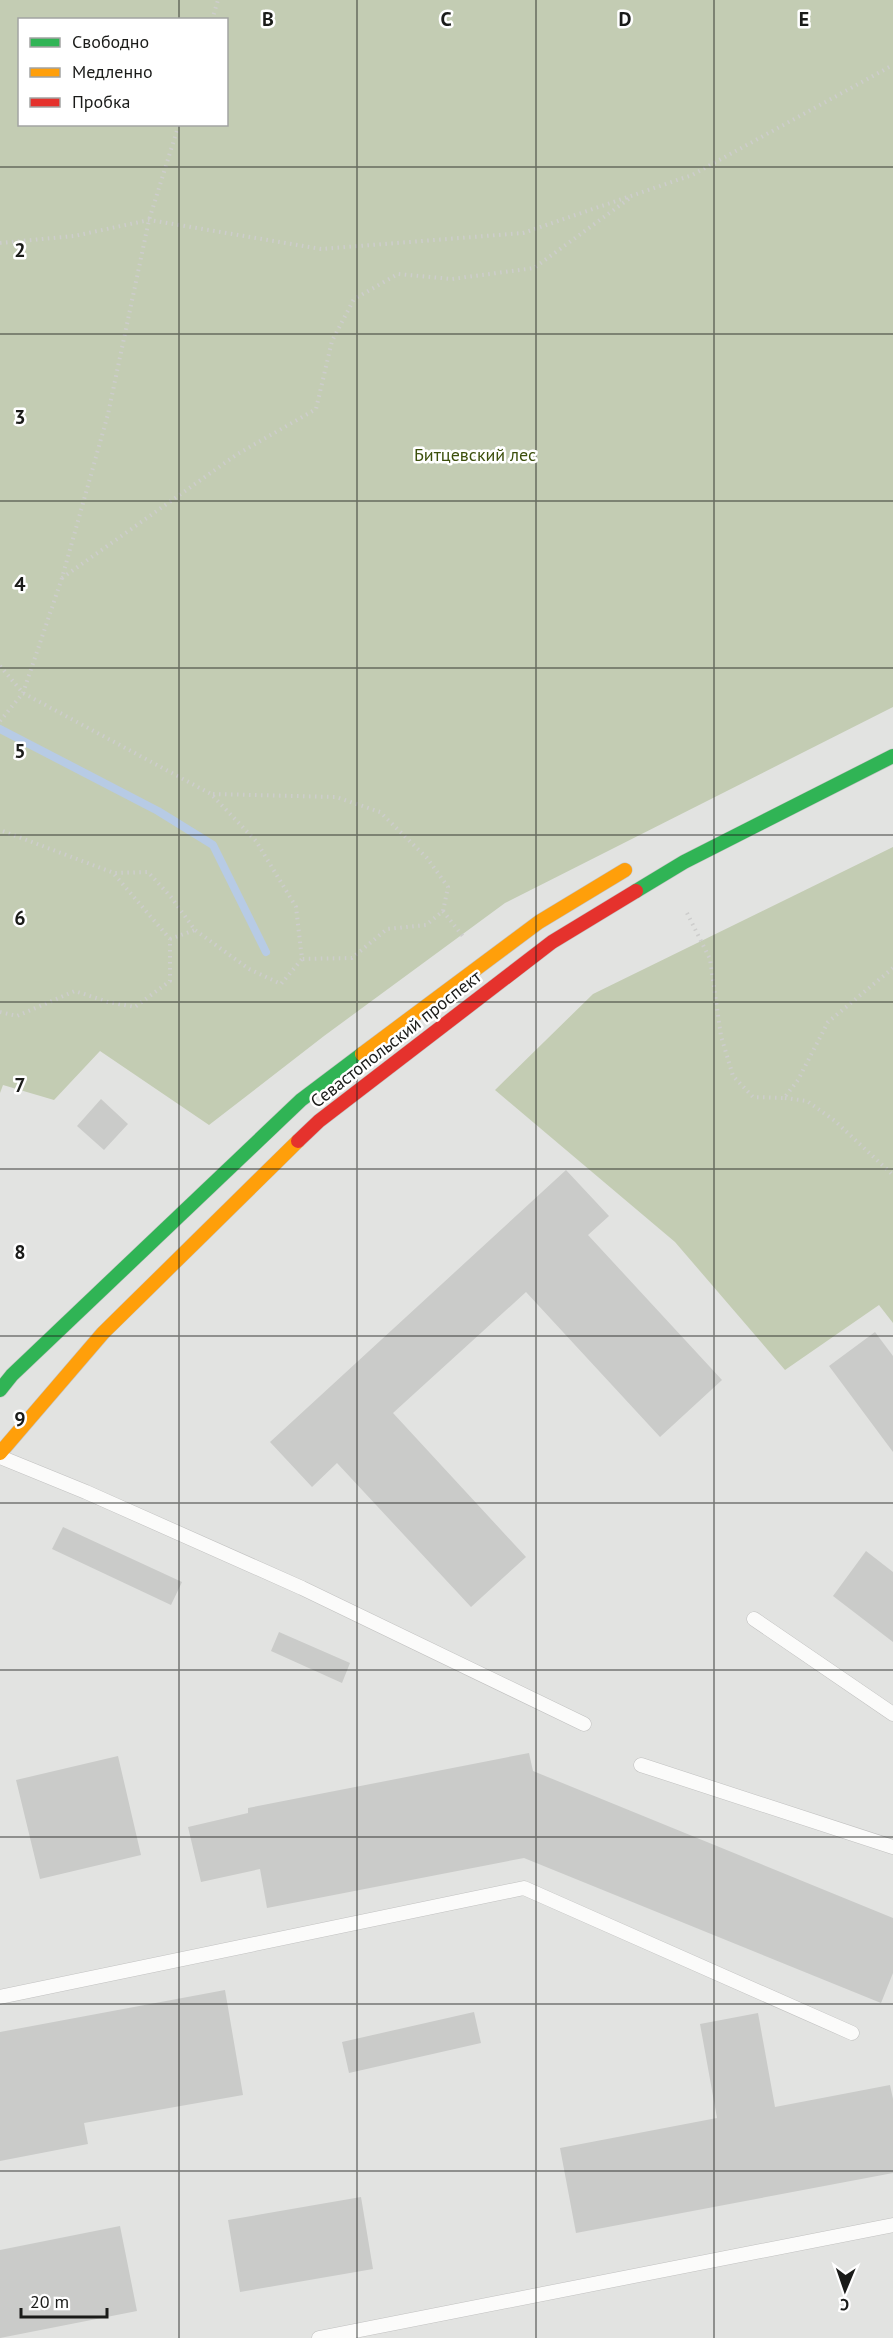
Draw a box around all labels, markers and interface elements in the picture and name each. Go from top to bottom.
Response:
text: B [262,6,274,32]
text: C [440,6,452,32]
text: D [619,6,632,32]
text: E [799,6,809,32]
legend [18,18,228,126]
text: Свободно [72,30,149,53]
text: Медленно [72,60,153,83]
text: Пробка [72,90,130,113]
text: 2 [14,237,26,263]
text: 3 [14,404,26,430]
park label: Битцевский лес [414,443,536,466]
text: 4 [14,571,26,597]
text: 5 [14,738,26,764]
text: 6 [14,905,26,931]
street label: Севастопольский проспект [306,964,486,1112]
text: 7 [14,1072,26,1098]
text: 8 [14,1239,26,1265]
text: 9 [14,1406,26,1432]
north arrow [815,2260,875,2320]
scale bar [21,2281,106,2319]
text: 20 m [30,2290,69,2313]
text: С [840,2295,849,2315]

